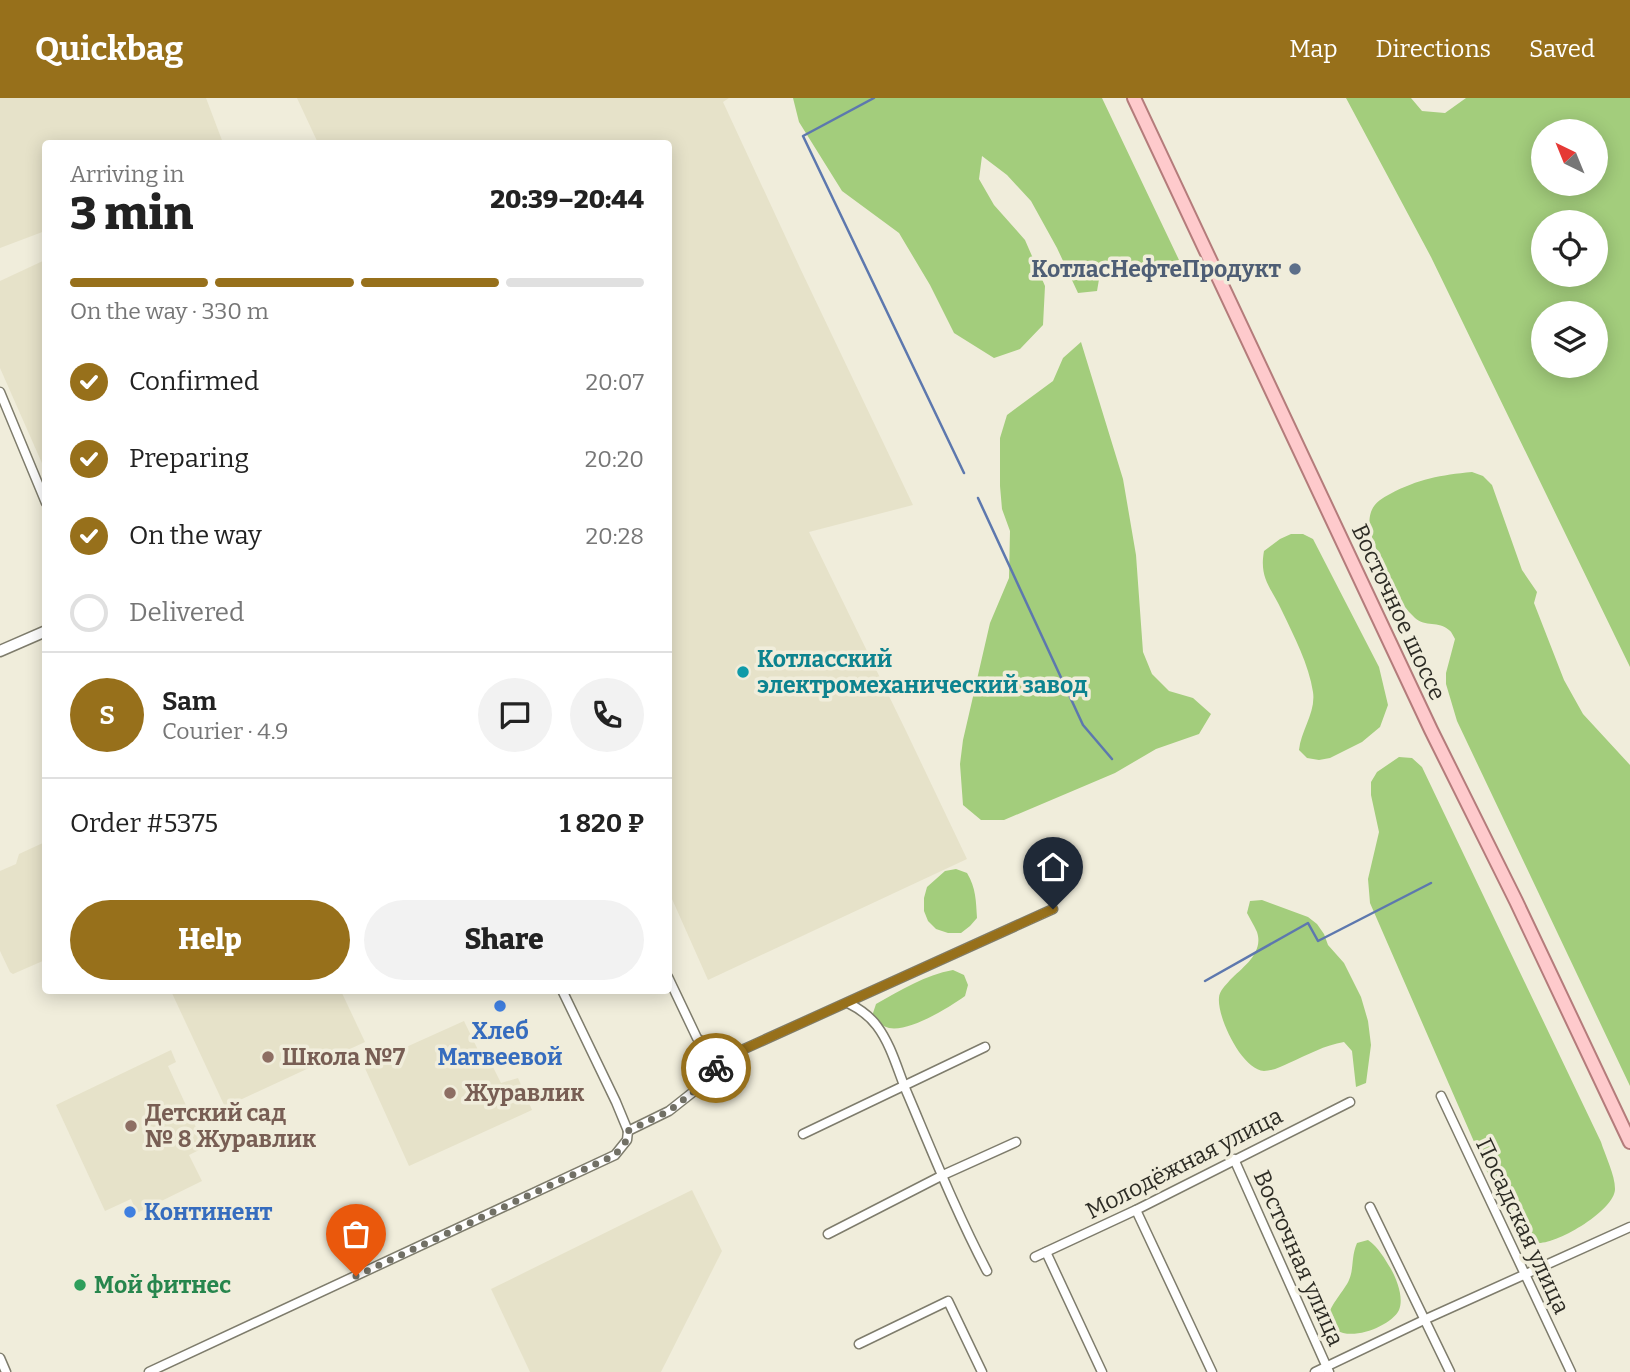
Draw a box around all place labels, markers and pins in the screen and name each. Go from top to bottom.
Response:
place label: КотласНефтеПродукт [1031,255,1281,283]
marker: КотласНефтеПродукт [1287,261,1303,277]
place label: Котласский электромеханический завод [757,645,1088,699]
marker: Котласский электромеханический завод [735,664,751,680]
pin [1023,837,1083,909]
marker: Хлеб Матвеевой [492,998,508,1014]
place label: Хлеб Матвеевой [438,1017,562,1071]
place label: Школа №7 [282,1043,406,1071]
marker: Школа №7 [260,1049,276,1065]
place label: Журавлик [464,1079,584,1107]
marker: Журавлик [442,1085,458,1101]
place label: Детский сад № 8 Журавлик [145,1099,316,1153]
marker: Детский сад № 8 Журавлик [123,1118,139,1134]
place label: Континент [144,1198,273,1226]
marker: Континент [122,1204,138,1220]
pin [326,1204,386,1276]
place label: Мой фитнес [94,1271,231,1299]
marker: Мой фитнес [72,1277,88,1293]

